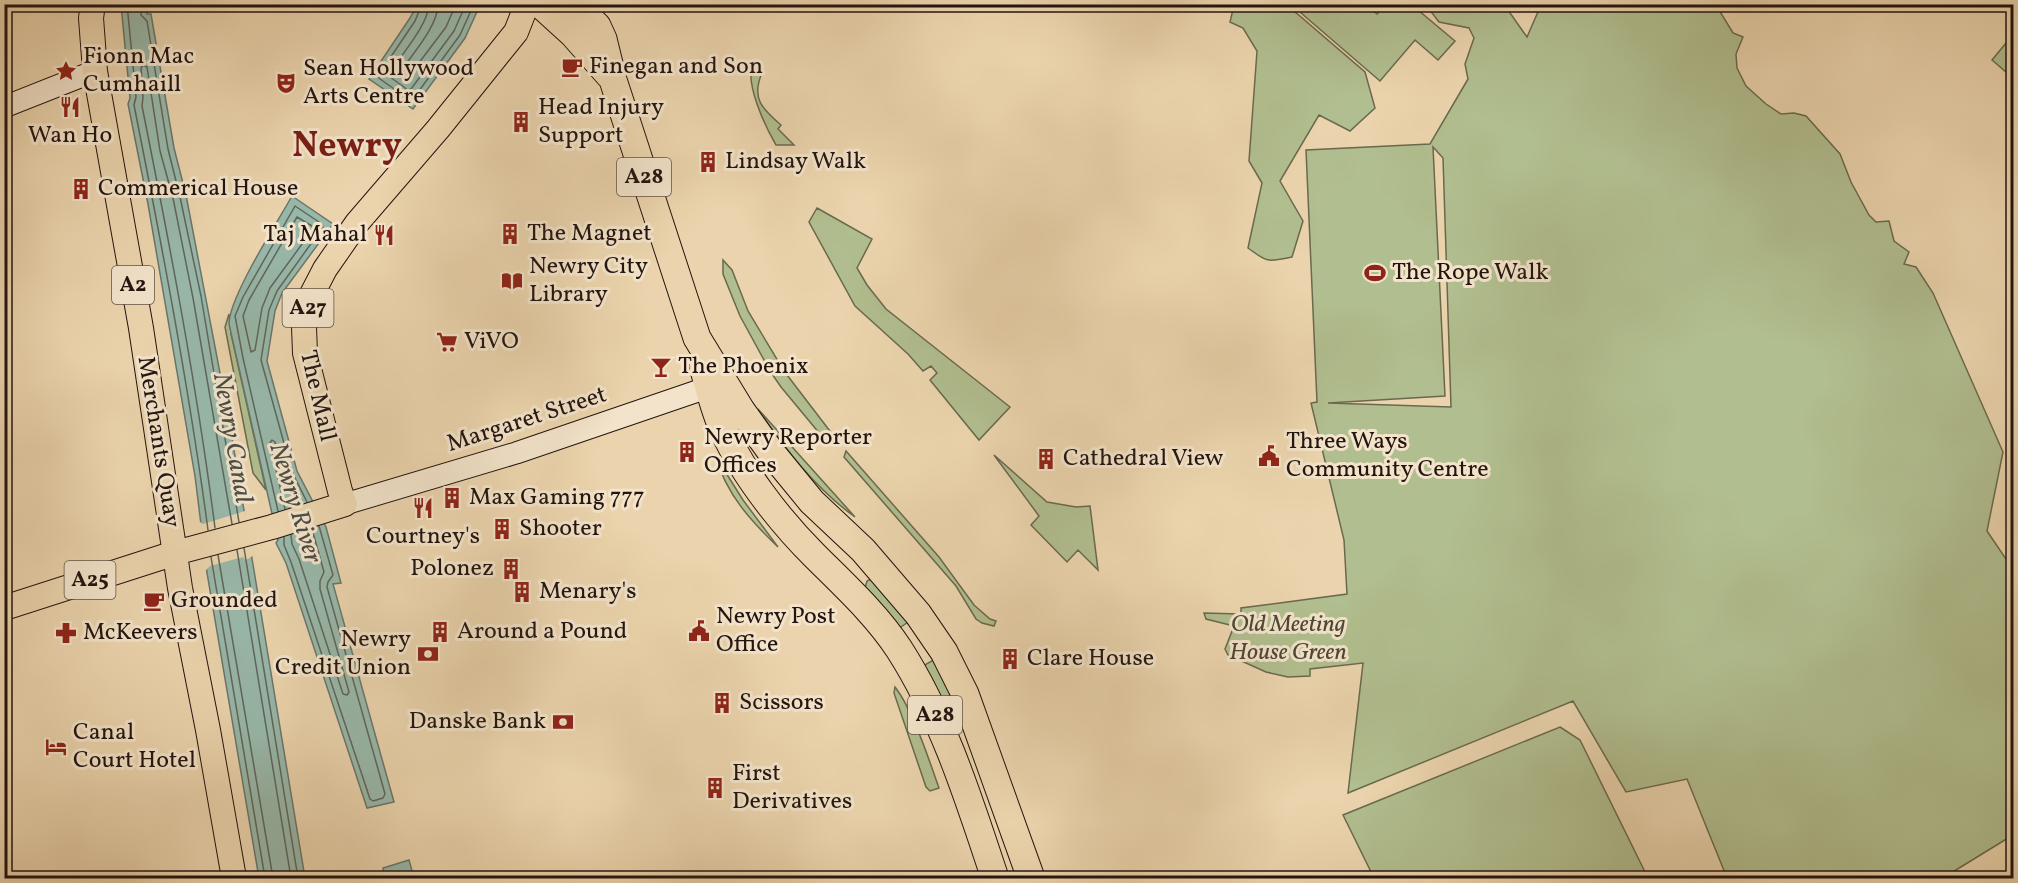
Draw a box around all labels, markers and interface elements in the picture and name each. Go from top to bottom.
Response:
place label: Fionn Mac Cumhaill [83,40,194,102]
place label: Finegan and Son [589,50,763,84]
place label: Sean Hollywood Arts Centre [303,52,474,114]
cafe icon: Finegan and Son [560,55,584,79]
place icon: Fionn Mac Cumhaill [54,59,78,83]
theatre icon: Sean Hollywood Arts Centre [274,71,298,95]
place label: Head Injury Support [538,91,664,153]
restaurant icon: Wan Ho [58,95,82,119]
building icon: Head Injury Support [509,110,533,134]
place label: Wan Ho [28,119,112,153]
district label: Newry [292,122,402,172]
place label: Lindsay Walk [725,145,866,179]
building icon: Lindsay Walk [696,150,720,174]
road number: A28 [617,158,671,196]
place label: Commerical House [98,172,298,206]
building icon: Commerical House [69,177,93,201]
place label: The Magnet [527,217,652,251]
place label: Taj Mahal [263,218,367,252]
building icon: The Magnet [498,222,522,246]
restaurant icon: Taj Mahal [372,223,396,247]
place label: Newry City Library [529,250,648,312]
place label: The Rope Walk [1392,256,1549,290]
sports icon: The Rope Walk [1363,261,1387,285]
road number: A2 [112,266,154,304]
library icon: Newry City Library [500,269,524,293]
road number: A27 [282,289,334,327]
place label: ViVO [464,325,519,359]
supermarket icon: ViVO [435,330,459,354]
street label: The Mall [290,347,344,445]
place label: The Phoenix [678,350,809,384]
street label: Merchants Quay [128,354,188,530]
bar icon: The Phoenix [649,355,673,379]
water label: Newry Canal [203,370,261,507]
street label: Margaret Street [443,378,611,462]
place label: Newry Reporter Offices [704,421,872,483]
place label: Three Ways Community Centre [1286,425,1489,487]
water label: Newry River [260,438,331,568]
building icon: Newry Reporter Offices [675,440,699,464]
place label: Cathedral View [1063,442,1224,476]
public building icon: Three Ways Community Centre [1257,444,1281,468]
building icon: Cathedral View [1034,447,1058,471]
place label: Max Gaming 777 [469,481,645,515]
building icon: Max Gaming 777 [440,486,464,510]
restaurant icon: Courtney's [411,496,435,520]
place label: Shooter [519,512,602,546]
building icon: Shooter [490,517,514,541]
place label: Courtney's [366,520,480,554]
place label: Polonez [410,552,494,586]
building icon: Polonez [499,557,523,581]
road number: A25 [64,561,116,599]
place label: Menary's [539,575,637,609]
building icon: Menary's [510,580,534,604]
place label: Grounded [171,584,278,618]
cafe icon: Grounded [142,589,166,613]
place label: Newry Post Office [716,600,836,662]
park label: Old Meeting House Green [1229,608,1347,670]
place label: Around a Pound [457,615,627,649]
place label: McKeevers [83,616,198,650]
public building icon: Newry Post Office [687,619,711,643]
building icon: Around a Pound [428,620,452,644]
pharmacy icon: McKeevers [54,621,78,645]
place label: Newry Credit Union [275,623,411,685]
bank icon: Newry Credit Union [416,642,440,666]
place label: Clare House [1027,642,1154,676]
building icon: Clare House [998,647,1022,671]
place label: Scissors [739,686,824,720]
building icon: Scissors [710,691,734,715]
road number: A28 [908,696,962,734]
place label: Danske Bank [409,705,546,739]
bank icon: Danske Bank [551,710,575,734]
place label: Canal Court Hotel [73,716,196,778]
hotel icon: Canal Court Hotel [44,735,68,759]
place label: First Derivatives [732,757,852,819]
building icon: First Derivatives [703,776,727,800]

